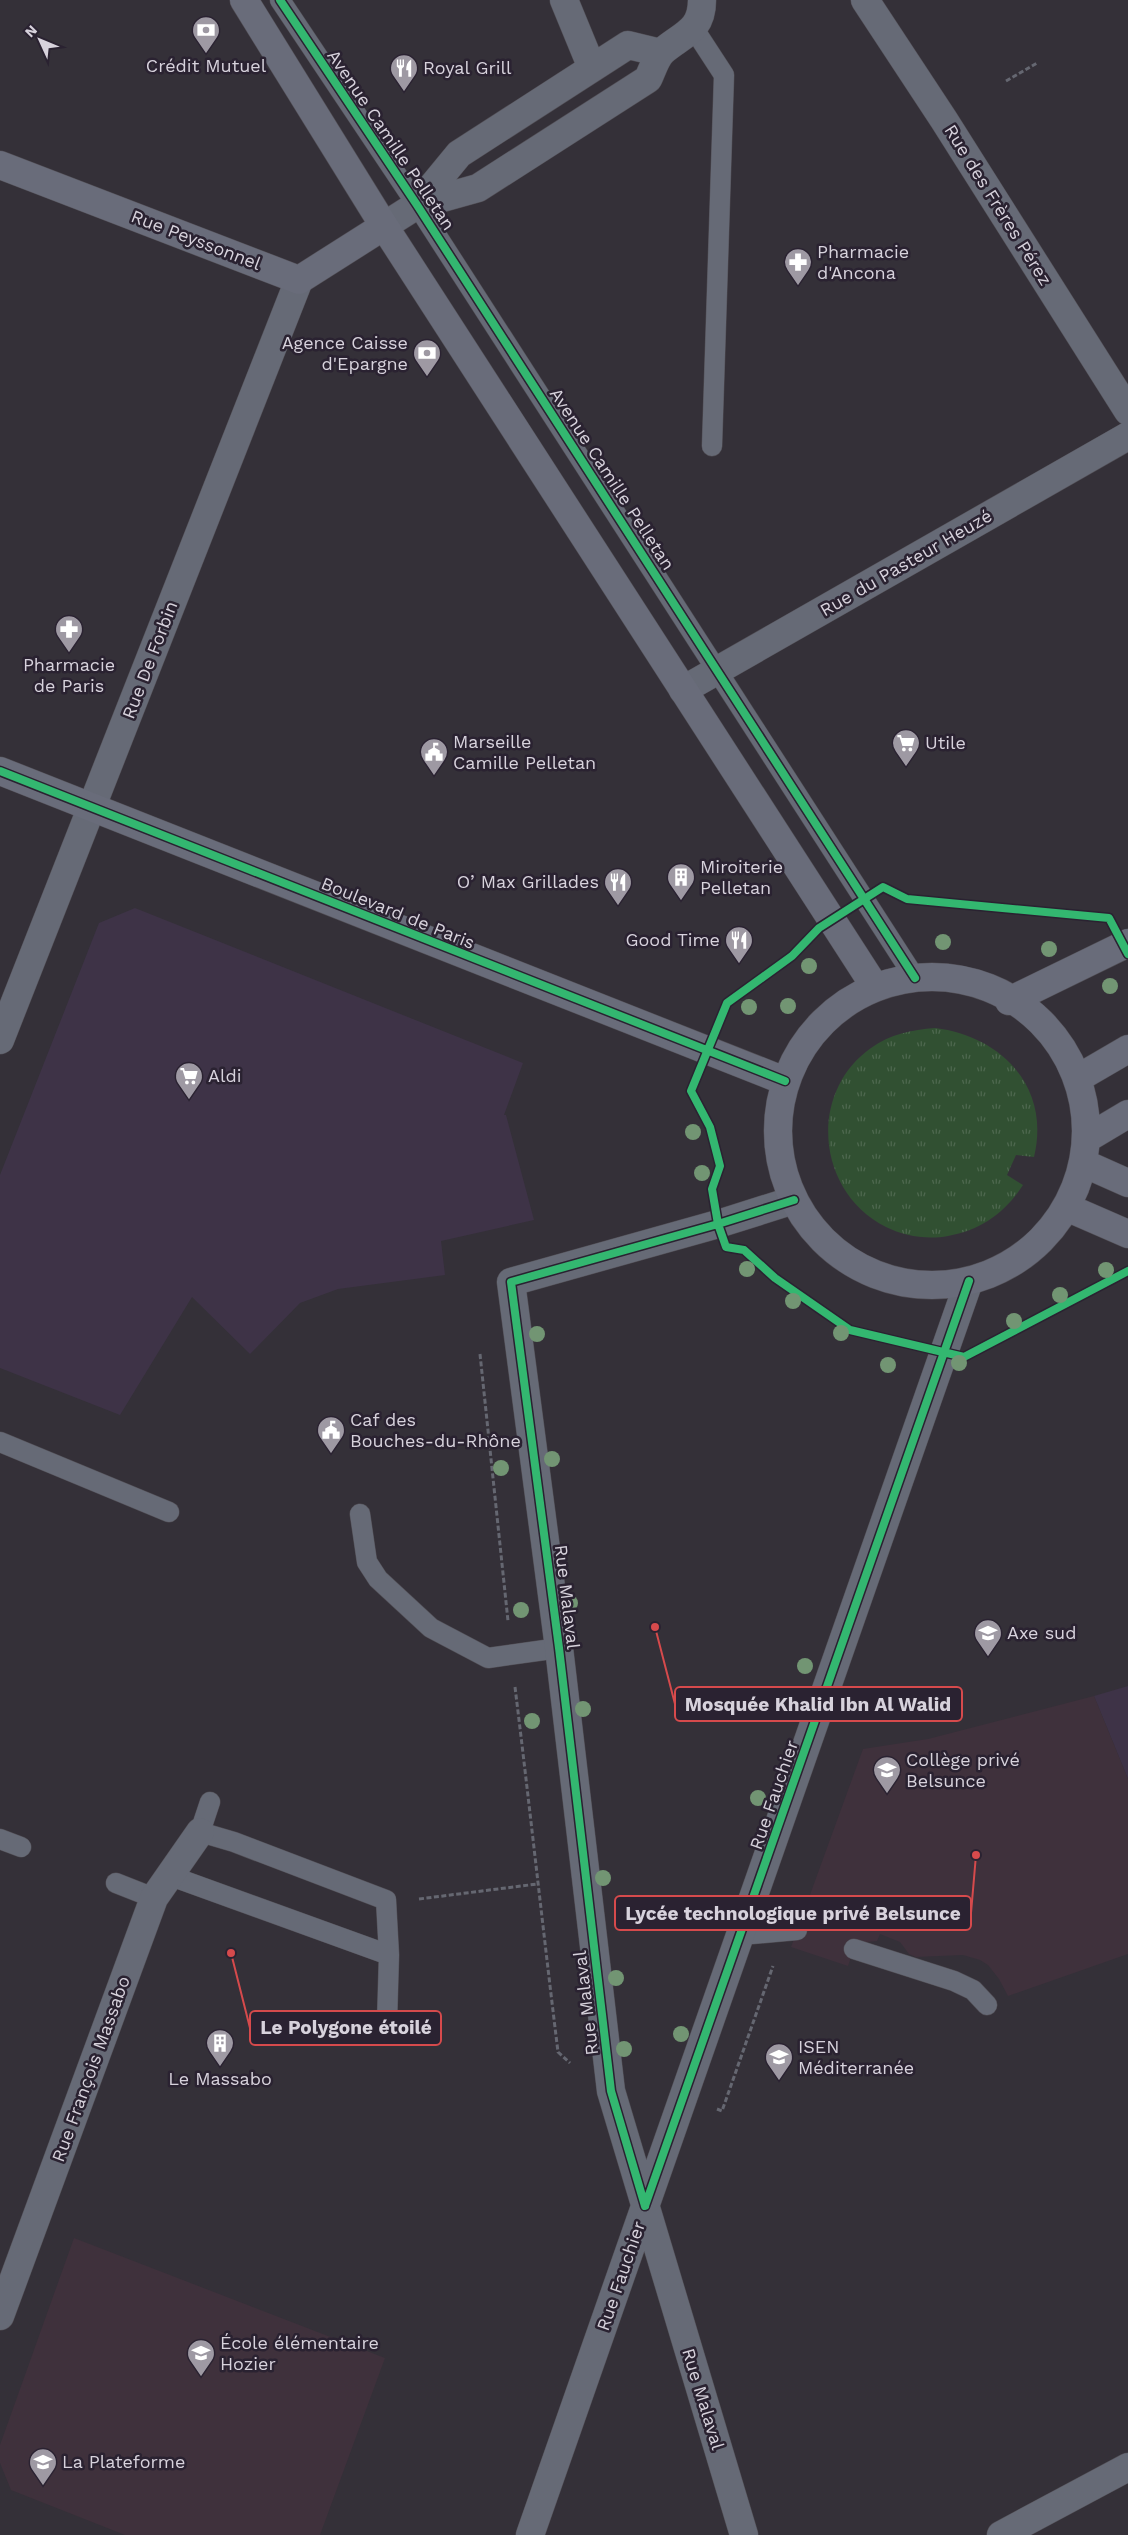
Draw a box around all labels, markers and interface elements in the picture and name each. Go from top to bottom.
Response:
north arrow [15,15,65,65]
bank icon: Crédit Mutuel [191,15,221,54]
text: N [21,22,40,40]
street label: Avenue Camille Pelletan [323,46,460,234]
restaurant icon: Royal Grill [389,53,419,92]
place label: Crédit Mutuel [146,55,267,76]
place label: Royal Grill [423,57,512,78]
street label: Rue des Frères Pérez [940,120,1057,289]
street label: Rue Peyssonnel [128,205,264,274]
place label: Pharmacie d'Ancona [817,241,909,283]
pharmacy icon: Pharmacie d'Ancona [783,247,813,286]
place label: Agence Caisse d'Epargne [282,332,408,374]
bank icon: Agence Caisse d'Epargne [412,338,442,377]
street label: Avenue Camille Pelletan [546,384,679,574]
street label: Rue du Pasteur Heuzé [816,505,995,620]
street label: Rue De Forbin [117,598,182,722]
pharmacy icon: Pharmacie de Paris [54,614,84,653]
place label: Pharmacie de Paris [23,654,115,696]
supermarket icon: Utile [891,728,921,767]
place label: Marseille Camille Pelletan [453,731,596,773]
place label: Utile [925,732,966,753]
public building icon: Marseille Camille Pelletan [419,737,449,776]
place label: Miroiterie Pelletan [700,856,783,898]
building icon: Miroiterie Pelletan [666,862,696,901]
restaurant icon: O’ Max Grillades [603,867,633,906]
place label: O’ Max Grillades [457,871,599,892]
street label: Boulevard de Paris [318,872,478,953]
restaurant icon: Good Time [724,925,754,964]
place label: Good Time [626,929,720,950]
supermarket icon: Aldi [174,1061,204,1100]
place label: Aldi [208,1065,241,1086]
place label: Caf des Bouches-du-Rhône [350,1409,521,1451]
public building icon: Caf des Bouches-du-Rhône [316,1415,346,1454]
street label: Rue Malaval [551,1544,584,1651]
school or university icon: Axe sud [973,1618,1003,1657]
place label: Axe sud [1007,1622,1077,1643]
callout: Mosquée Khalid Ibn Al Walid [675,1687,962,1721]
text: Mosquée Khalid Ibn Al Walid [685,1693,951,1716]
street label: Rue Fauchier [745,1737,802,1852]
place label: Collège privé Belsunce [906,1749,1020,1791]
school or university icon: Collège privé Belsunce [872,1755,902,1794]
callout: Lycée technologique privé Belsunce [615,1896,971,1930]
text: Lycée technologique privé Belsunce [625,1902,961,1925]
street label: Rue Malaval [569,1949,602,2056]
street label: Rue François Massabo [47,1973,134,2165]
callout: Le Polygone étoilé [250,2011,441,2045]
text: Le Polygone étoilé [260,2016,432,2039]
building icon: Le Massabo [205,2028,235,2067]
place label: ISEN Méditerranée [798,2036,914,2078]
school or university icon: ISEN Méditerranée [764,2042,794,2081]
place label: Le Massabo [168,2068,272,2089]
street label: Rue Fauchier [592,2218,649,2333]
place label: École élémentaire Hozier [220,2332,379,2374]
school or university icon: École élémentaire Hozier [186,2338,216,2377]
street label: Rue Malaval [678,2346,729,2453]
school or university icon: La Plateforme [28,2447,58,2486]
place label: La Plateforme [62,2451,185,2472]

